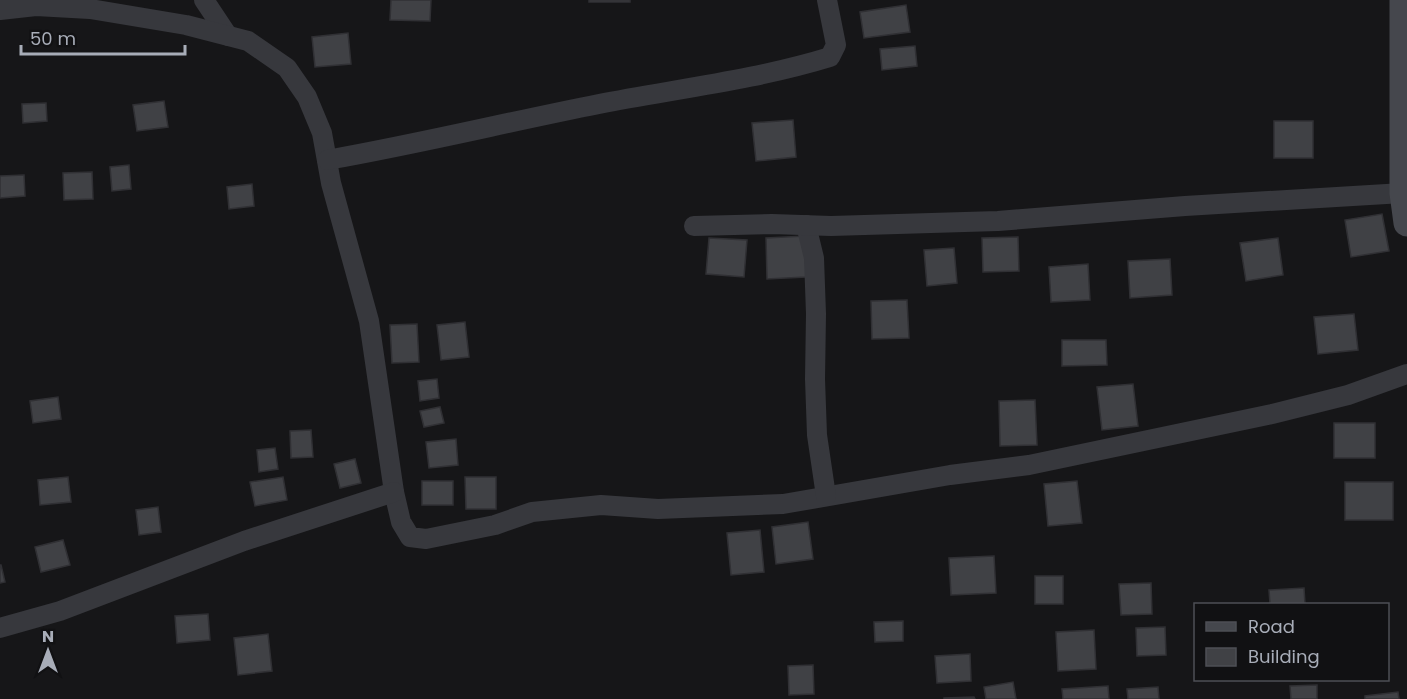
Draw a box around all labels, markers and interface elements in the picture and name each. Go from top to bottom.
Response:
scale bar [21,18,184,56]
text: 50 m [30,26,76,51]
legend [1194,603,1389,681]
text: Road [1248,614,1295,639]
north arrow [18,621,78,681]
text: N [42,625,54,648]
text: Building [1248,644,1320,669]

